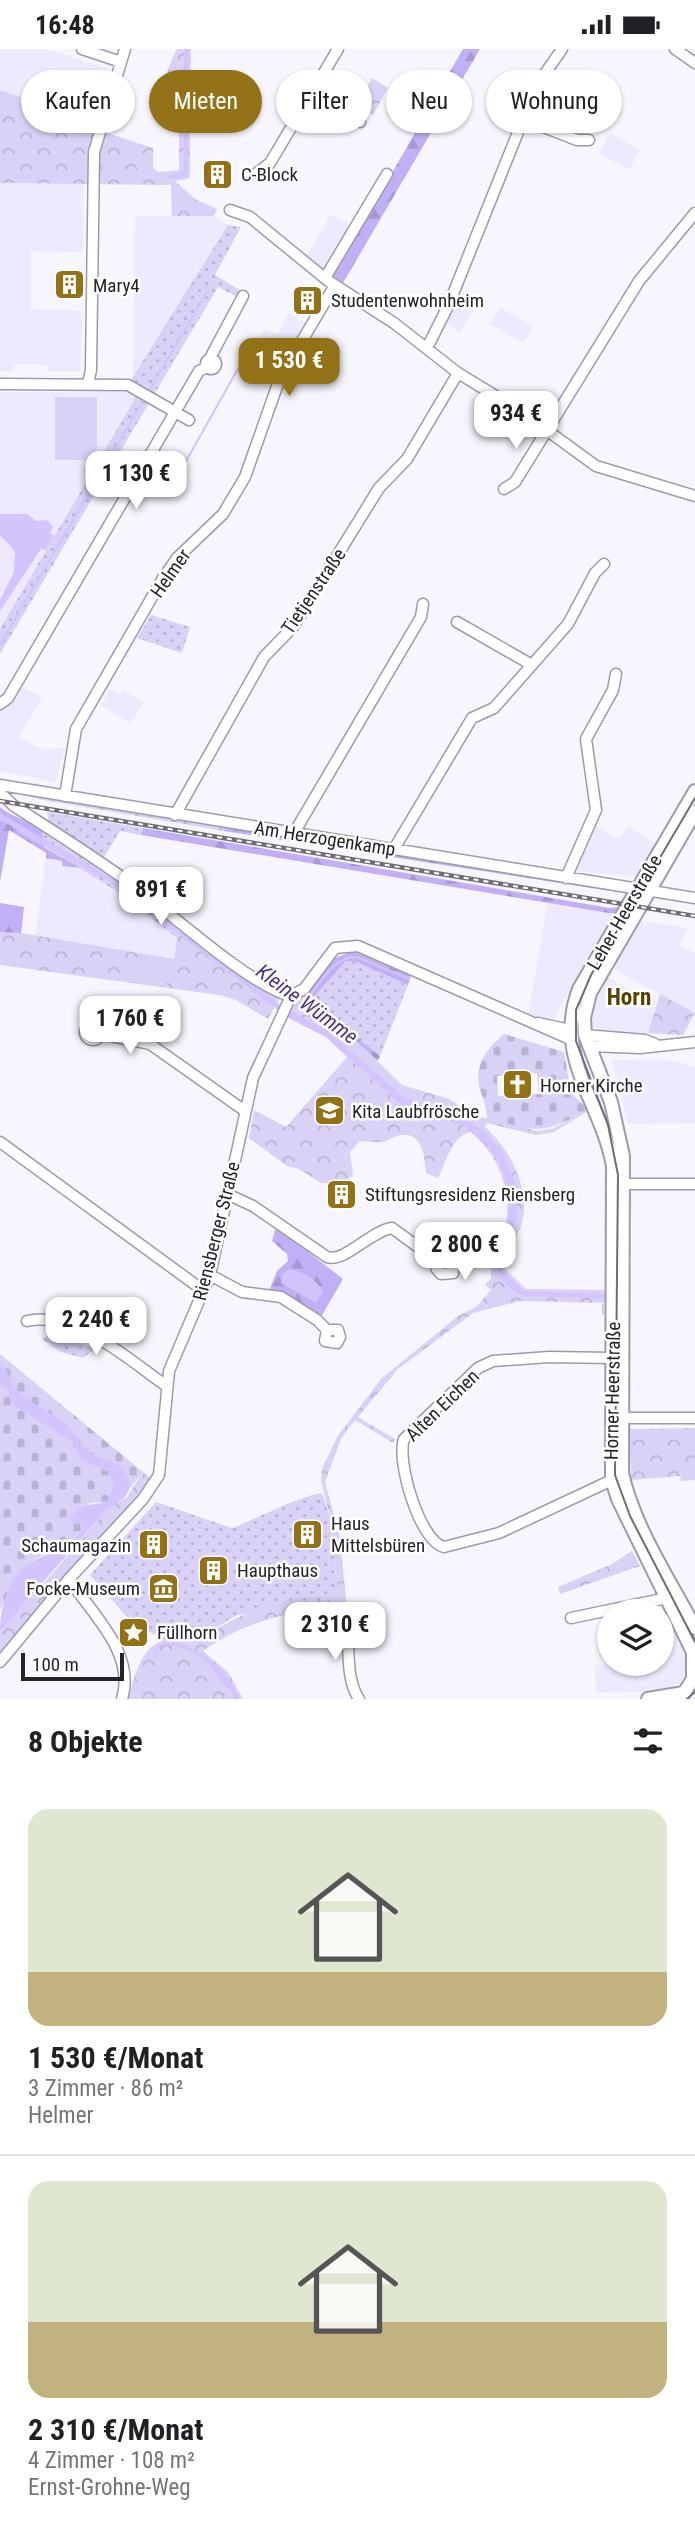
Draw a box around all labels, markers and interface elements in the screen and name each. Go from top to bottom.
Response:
text: 16:48 [35,10,95,40]
chip: Kaufen [21,70,135,133]
chip: Mieten [149,70,262,133]
chip: Filter [276,70,372,133]
chip: Neu [386,70,472,133]
chip: Wohnung [486,70,622,133]
building icon: C-Block [201,157,235,191]
place label: C-Block [241,163,299,186]
building icon: Mary4 [53,268,87,302]
place label: Mary4 [93,274,140,297]
building icon: Studentenwohnheim [291,283,325,317]
place label: Studentenwohnheim [331,289,484,312]
pin: 1 530 € [224,339,354,398]
text: 1 530 € [255,347,323,374]
pin: 934 € [467,391,565,451]
text: 934 € [490,400,542,427]
pin: 1 130 € [71,451,201,511]
text: 1 130 € [102,460,170,487]
street label: Helmer [145,544,195,602]
street label: Tietjenstraße [276,544,351,639]
street label: Am Herzogenkamp [253,816,397,861]
street label: Leher Heerstraße [582,850,667,974]
pin: 891 € [112,867,210,927]
text: 891 € [135,876,187,903]
water label: Kleine Wümme [252,959,362,1049]
district label: Horn [607,984,651,1011]
pin: 1 760 € [65,997,195,1056]
text: 1 760 € [96,1005,164,1032]
church icon: Horner Kirche [500,1068,534,1102]
place label: Horner Kirche [540,1074,643,1097]
school or university icon: Kita Laubfrösche [312,1094,346,1128]
place label: Kita Laubfrösche [352,1100,479,1123]
street label: Riensberger Straße [188,1159,245,1303]
building icon: Stiftungsresidenz Riensberg [325,1177,359,1211]
place label: Stiftungsresidenz Riensberg [365,1183,575,1206]
pin: 2 800 € [400,1223,530,1282]
text: 2 800 € [431,1231,499,1258]
pin: 2 240 € [31,1297,161,1357]
text: 2 240 € [62,1306,130,1333]
street label: Horner Heerstraße [600,1322,625,1460]
street label: Alten Eichen [401,1365,484,1446]
place label: Haus Mittelsbüren [331,1512,425,1557]
building icon: Haus Mittelsbüren [291,1517,325,1551]
building icon: Schaumagazin [137,1528,171,1562]
place label: Schaumagazin [21,1534,131,1557]
building icon: Haupthaus [197,1553,231,1587]
place label: Haupthaus [237,1559,318,1582]
museum icon: Focke-Museum [146,1571,180,1605]
place label: Focke-Museum [26,1577,140,1600]
map controls [597,1599,674,1676]
button: layers [597,1599,674,1676]
pin: 2 310 € [270,1603,400,1662]
text: 2 310 € [301,1611,369,1638]
place icon: Füllhorn [117,1615,151,1649]
place label: Füllhorn [157,1621,218,1644]
scale bar [21,1650,124,1682]
text: 100 m [32,1653,79,1676]
icon: filters [629,1722,667,1760]
text: 8 Objekte [28,1724,143,1759]
icon: home [285,1854,411,1980]
text: 1 530 €/Monat [28,2040,203,2075]
text: 3 Zimmer · 86 m² [28,2075,183,2102]
text: Helmer [28,2102,93,2129]
icon: home [285,2226,411,2352]
text: 2 310 €/Monat [28,2412,203,2447]
text: 4 Zimmer · 108 m² [28,2447,195,2474]
text: Ernst-Grohne-Weg [28,2474,191,2501]

